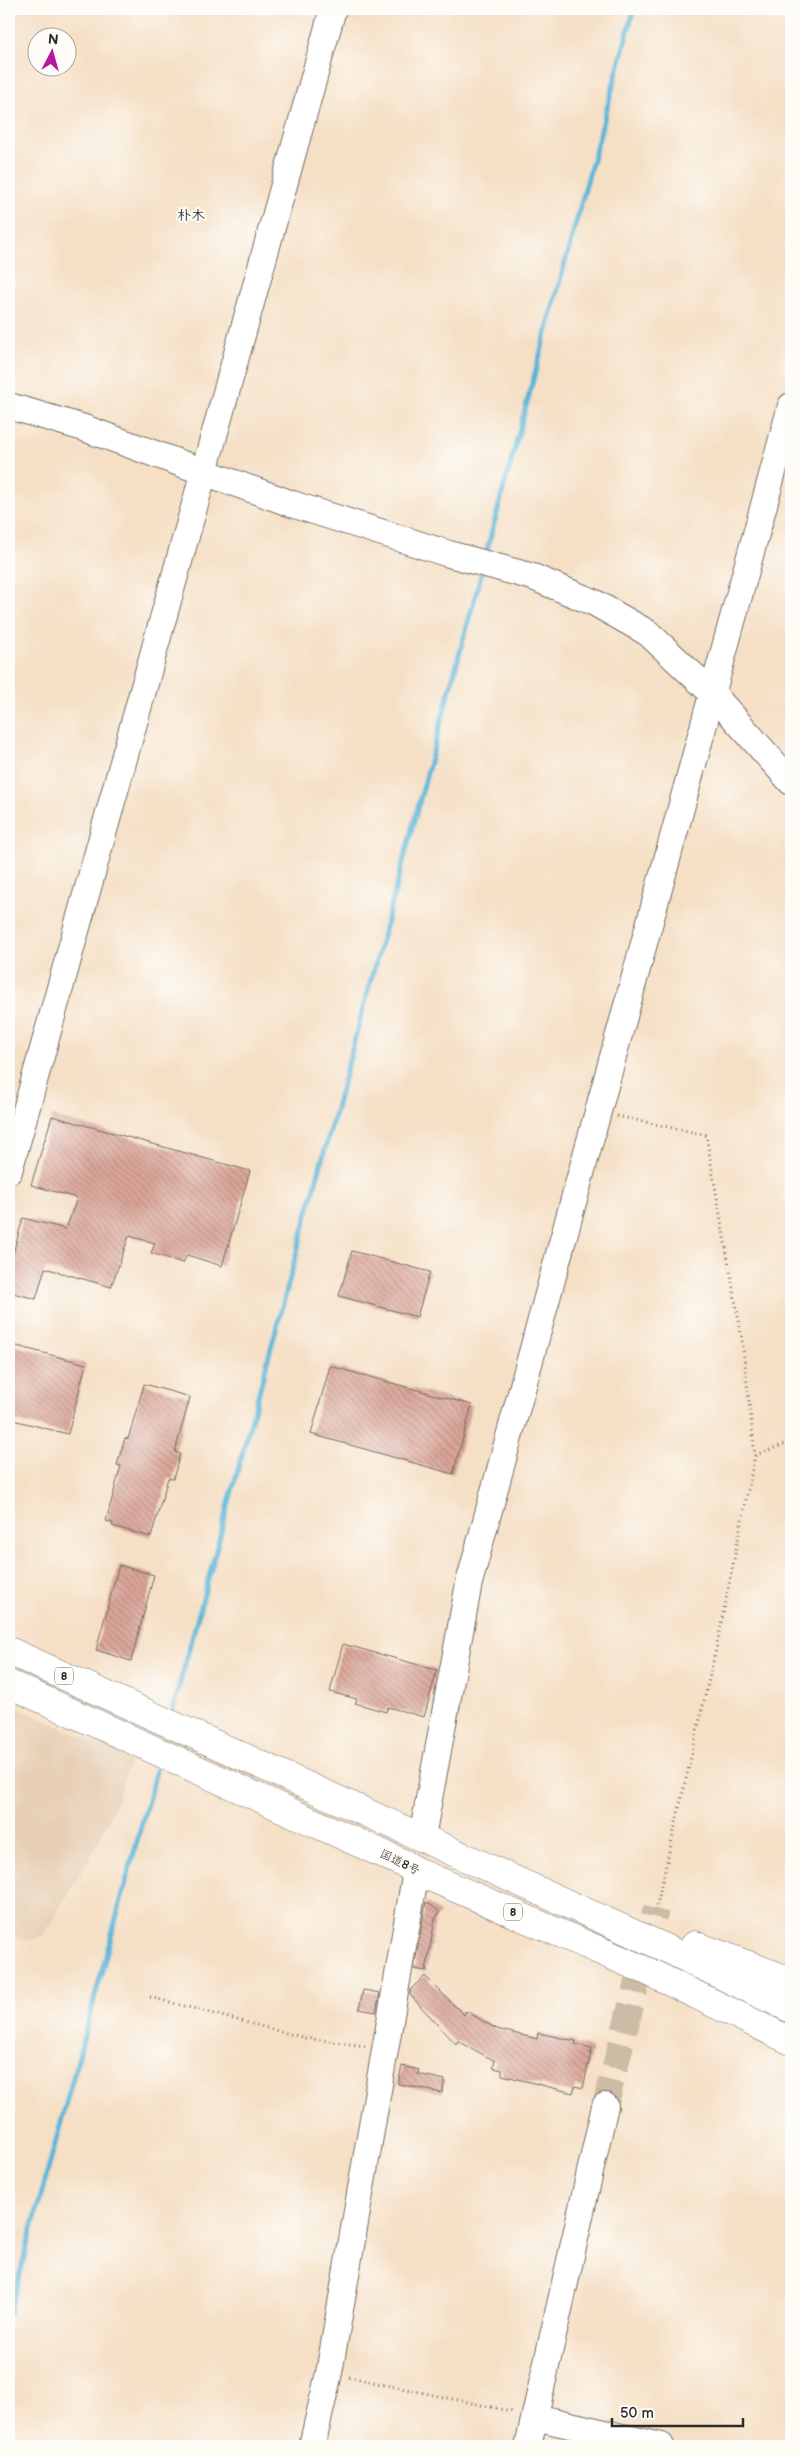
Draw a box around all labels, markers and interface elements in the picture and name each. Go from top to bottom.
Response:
north arrow [28,28,78,78]
text: N [47,31,59,49]
district label: 朴木 [177,207,205,224]
road number: 8 [55,1668,73,1684]
street label: 国道8号 [377,1846,422,1879]
road number: 8 [504,1904,522,1920]
scale bar [612,2395,744,2427]
text: 50 m [620,2404,654,2423]

